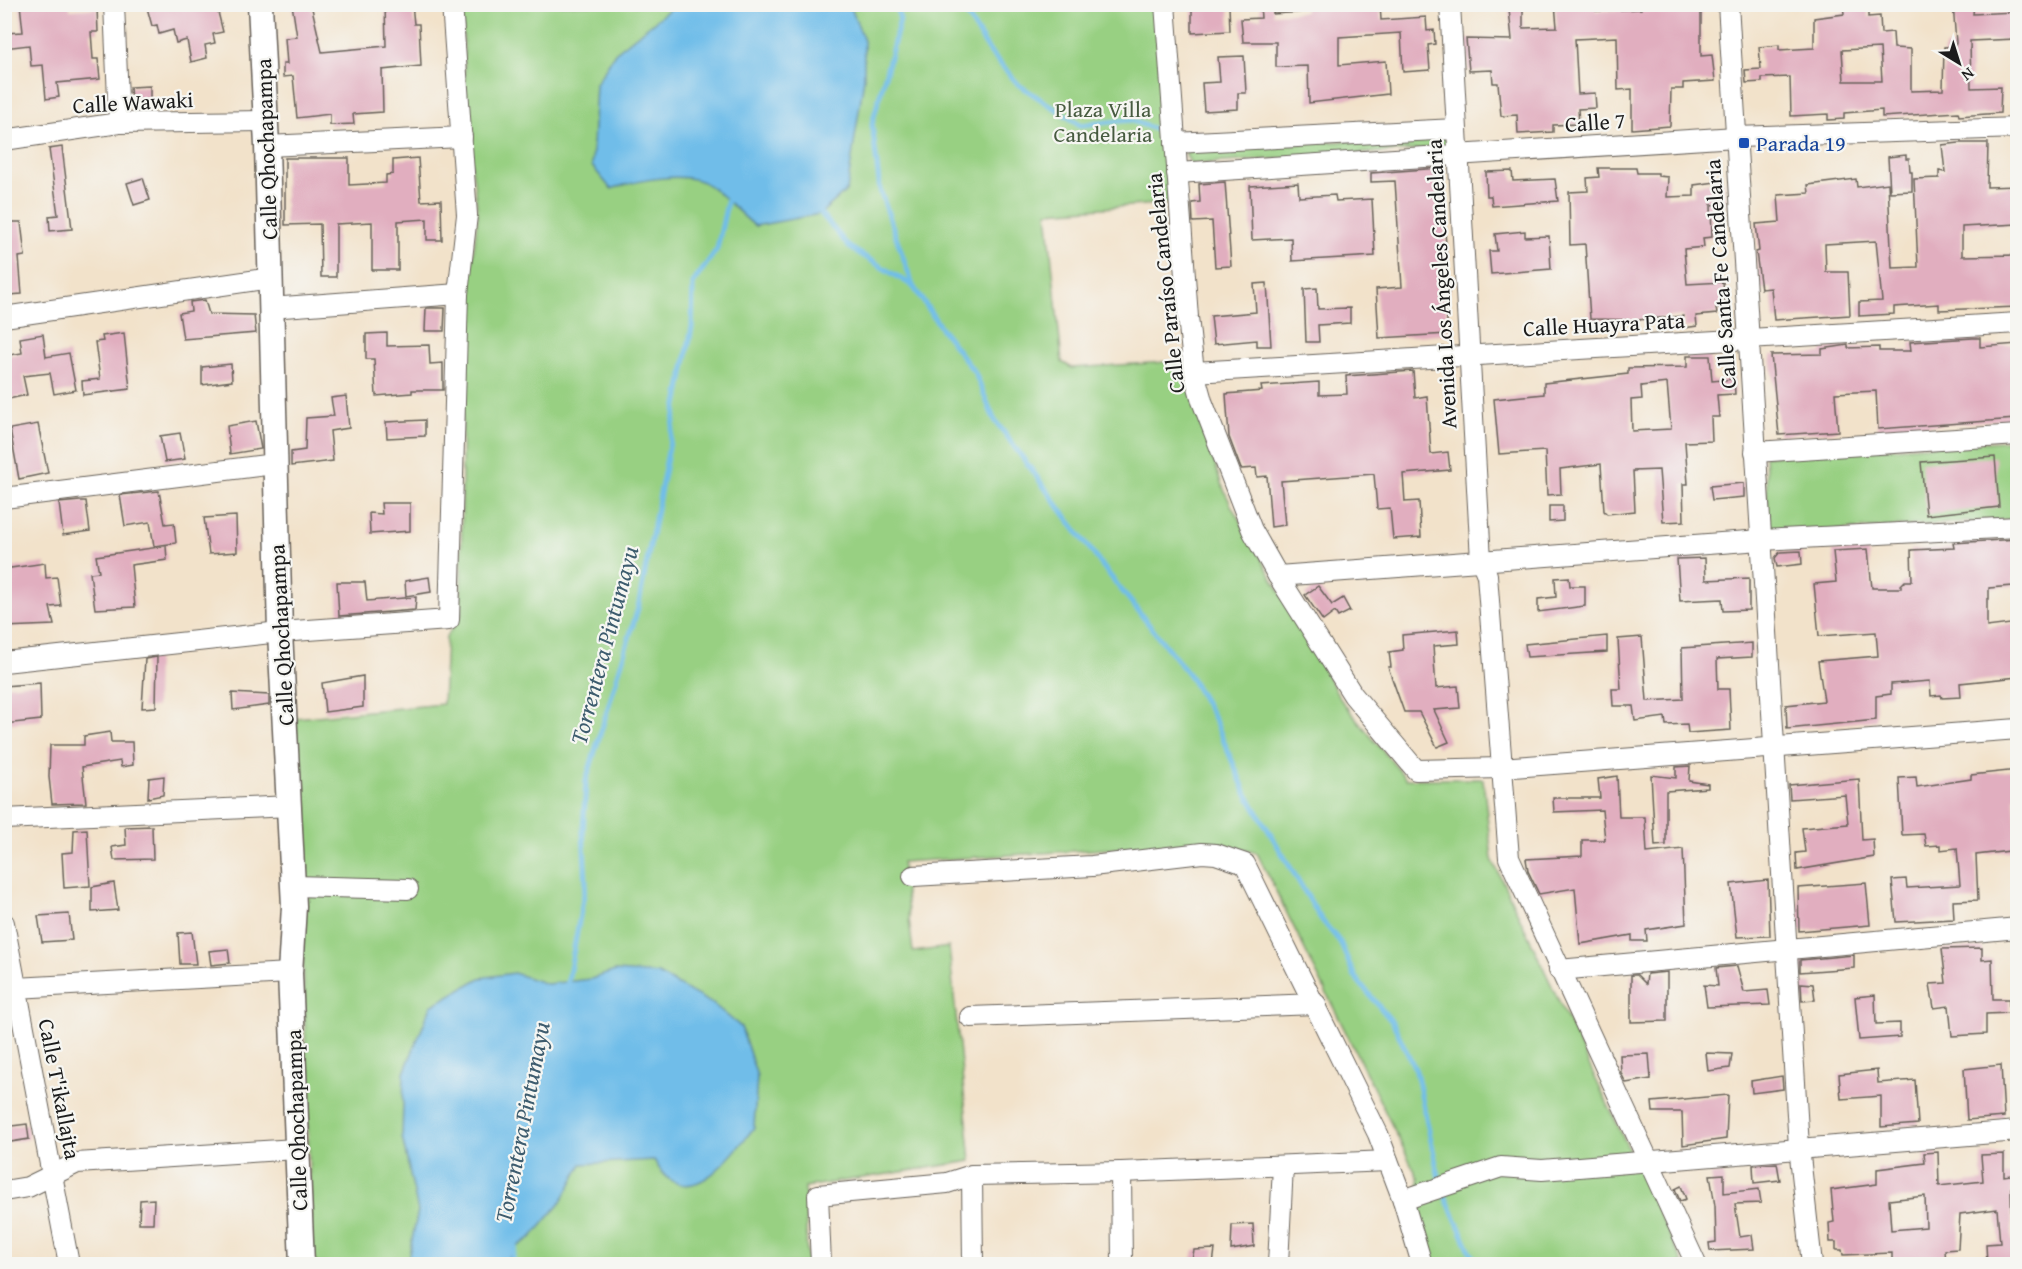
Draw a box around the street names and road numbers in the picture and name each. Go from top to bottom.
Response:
street label: Calle Qhochapampa [247,57,285,240]
street label: Calle Wawaki [72,83,194,121]
street label: Calle 7 [1564,104,1626,140]
street label: Avenida Los Ángeles Candelaria [1417,138,1465,430]
street label: Calle Santa Fe Candelaria [1696,157,1744,390]
street label: Calle Paraíso Candelaria [1137,171,1192,395]
street label: Calle Huayra Pata [1522,304,1686,344]
street label: Calle Qhochapampa [260,543,302,726]
street label: Calle T'ikallajta [31,1016,89,1163]
street label: Calle Qhochapampa [277,1028,315,1211]

